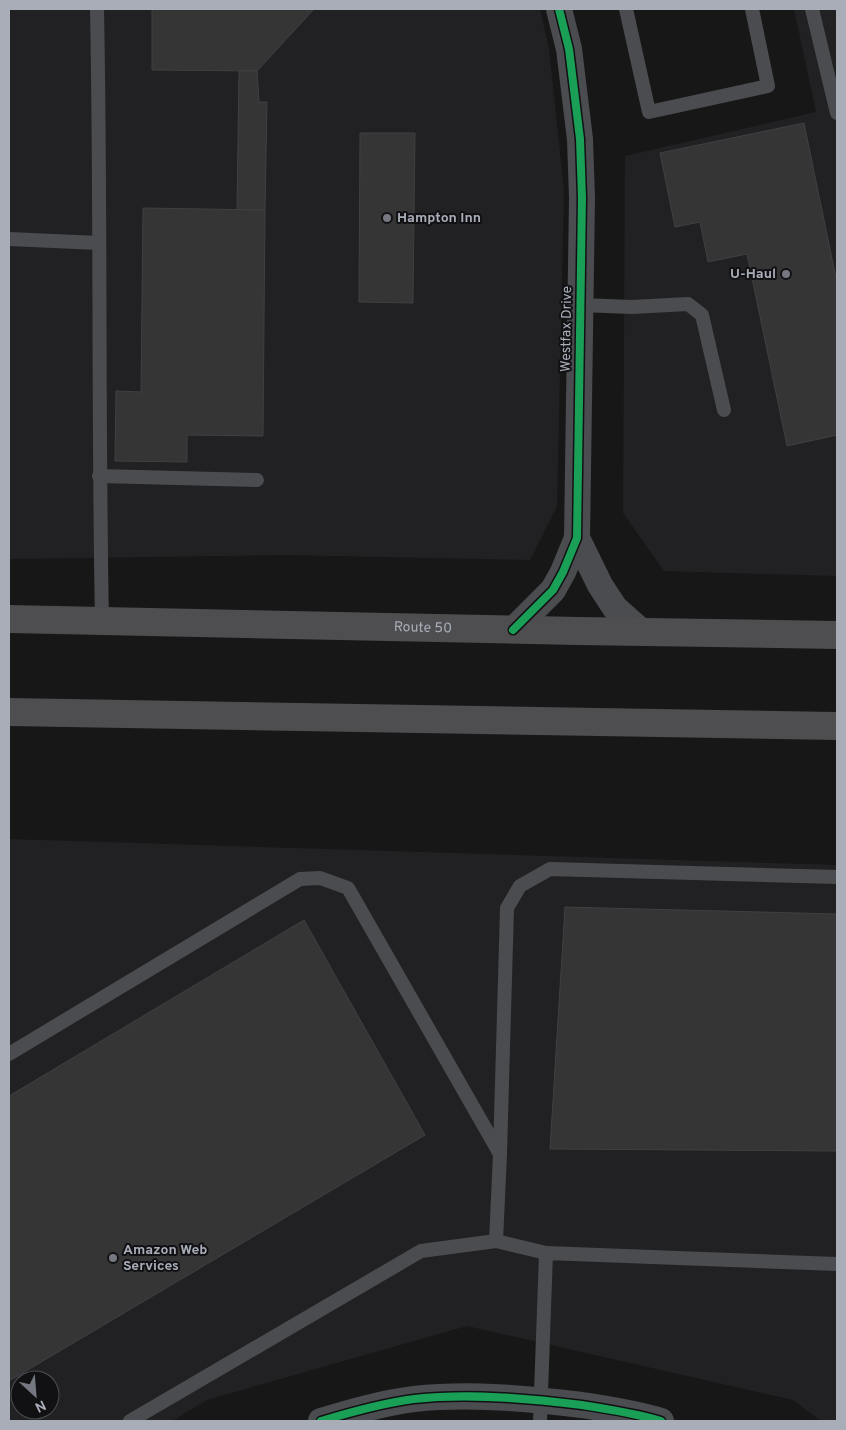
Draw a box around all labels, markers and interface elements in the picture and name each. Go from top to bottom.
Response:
place label: Hampton Inn [397,210,481,227]
marker: Hampton Inn [381,212,393,224]
place label: U-Haul [730,266,776,283]
marker: U-Haul [780,268,792,280]
street label: Westfax Drive [558,286,576,372]
street label: Route 50 [394,619,452,637]
place label: Amazon Web Services [123,1242,207,1275]
marker: Amazon Web Services [107,1252,119,1264]
north arrow [10,1370,60,1420]
text: N [32,1395,48,1415]

